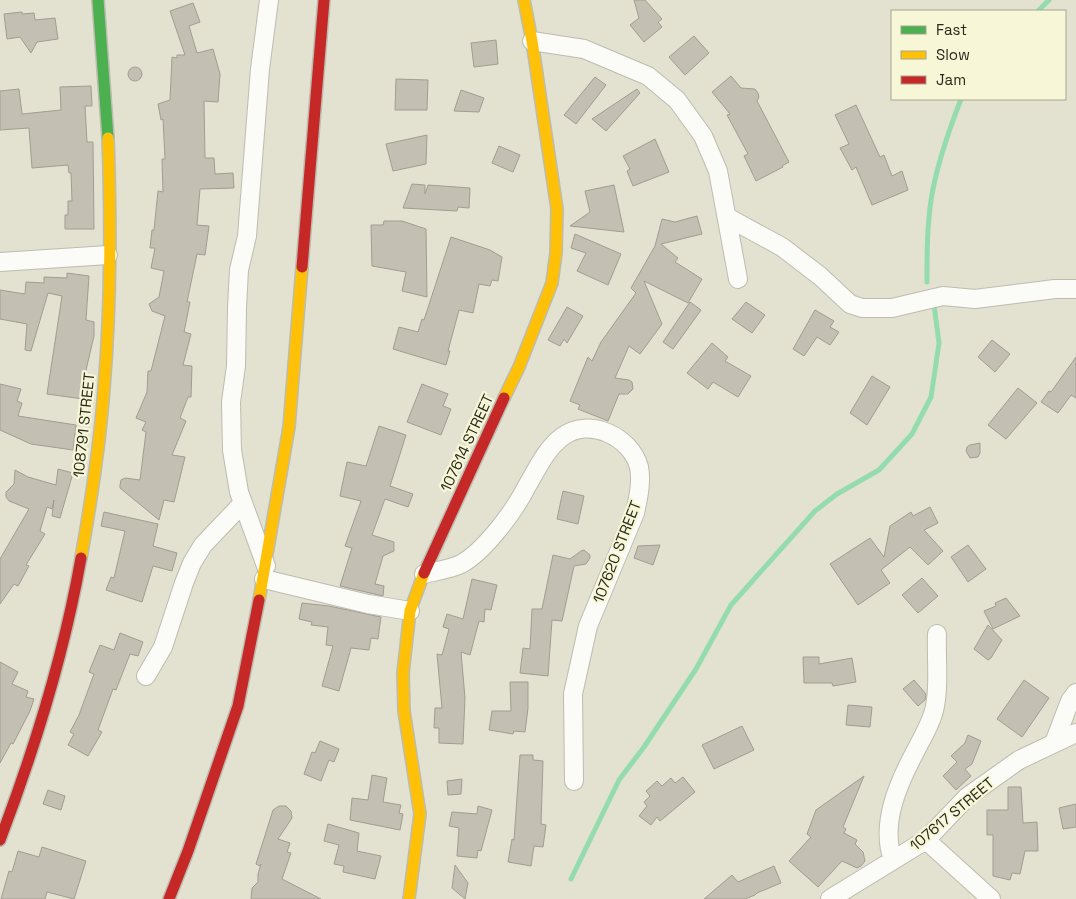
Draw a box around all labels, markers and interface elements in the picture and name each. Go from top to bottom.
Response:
legend [891,10,1066,100]
text: Fast [936,20,967,39]
text: Slow [936,45,970,64]
text: Jam [936,70,966,89]
street label: 108791 STREET [69,371,98,478]
street label: 107614 STREET [436,391,497,495]
street label: 107620 STREET [588,498,645,606]
street label: 107617 STREET [906,773,998,854]

